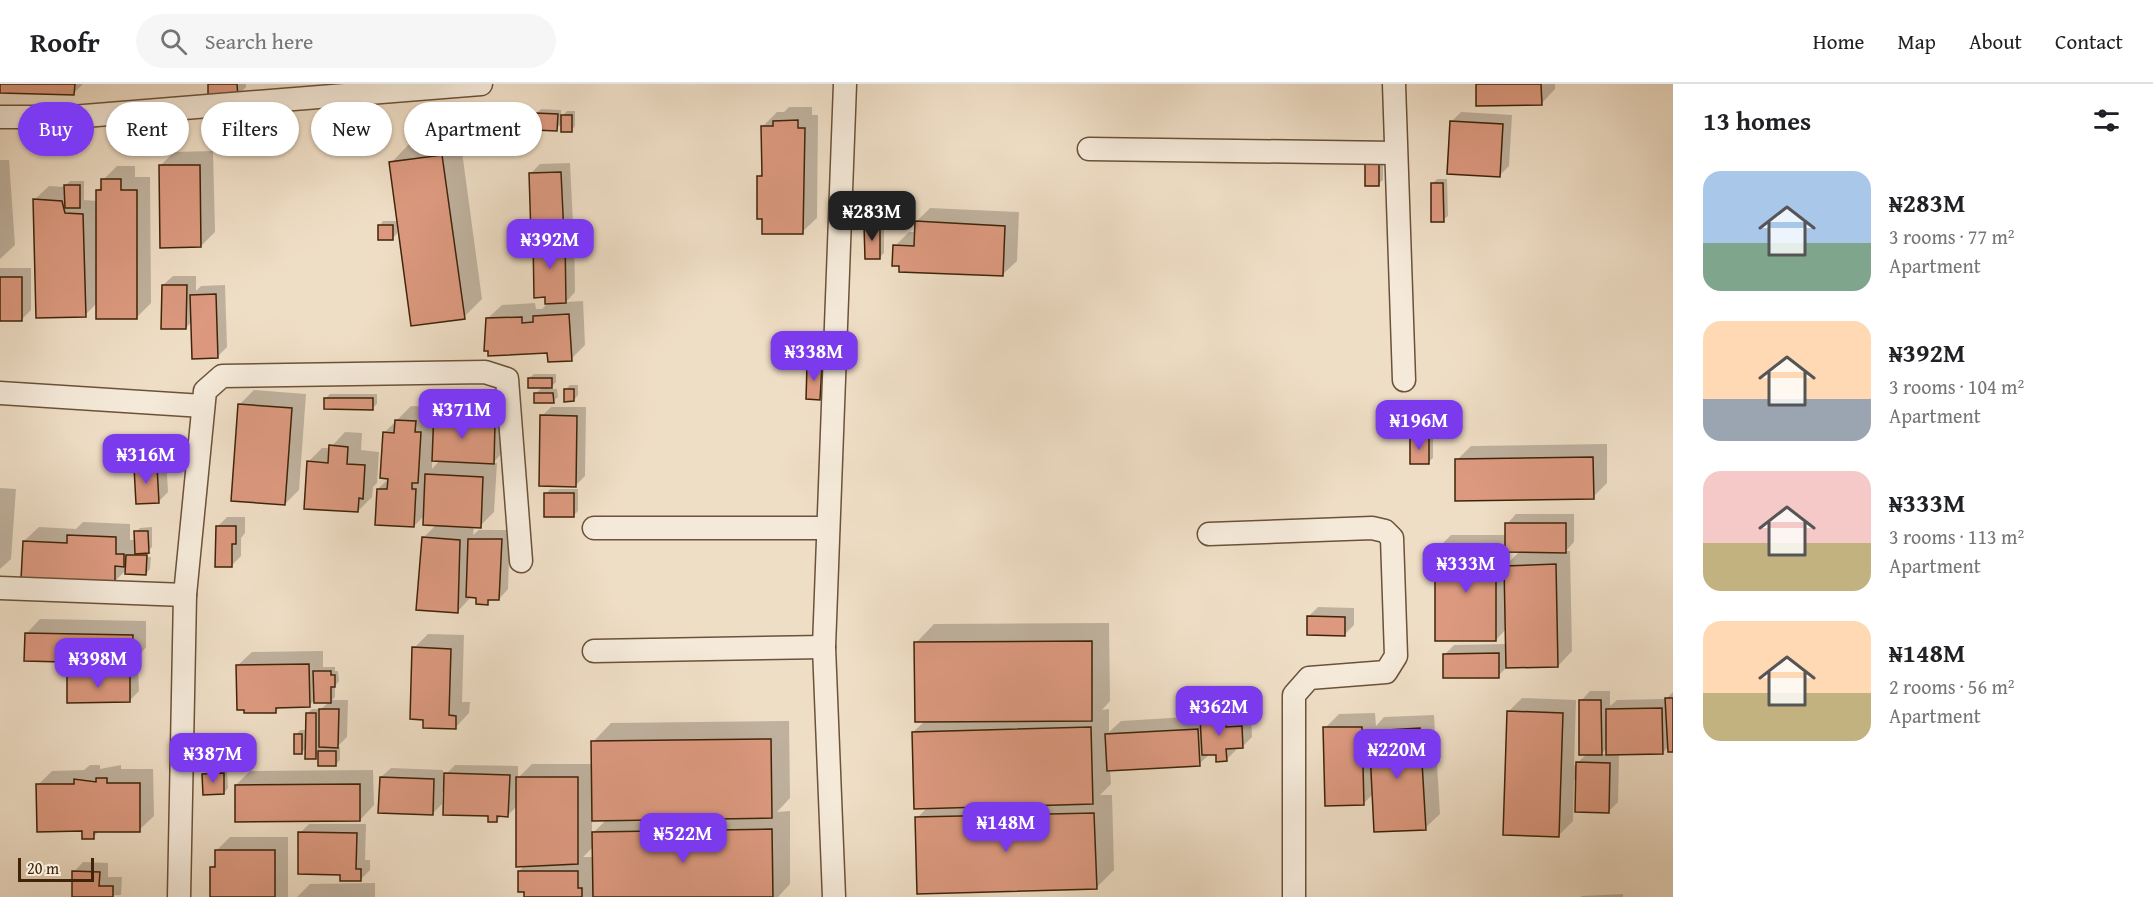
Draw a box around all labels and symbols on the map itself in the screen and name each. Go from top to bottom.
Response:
pin: ₦283M [830,191,914,242]
pin: ₦392M [508,219,592,270]
pin: ₦338M [772,331,856,382]
pin: ₦371M [420,389,504,440]
pin: ₦196M [1377,400,1461,451]
pin: ₦316M [104,434,188,485]
pin: ₦333M [1424,543,1508,594]
pin: ₦398M [56,638,140,689]
pin: ₦362M [1177,686,1261,737]
pin: ₦220M [1355,729,1439,780]
pin: ₦387M [171,733,255,784]
pin: ₦148M [964,802,1048,853]
pin: ₦522M [641,813,725,864]
scale bar [18,855,94,882]

